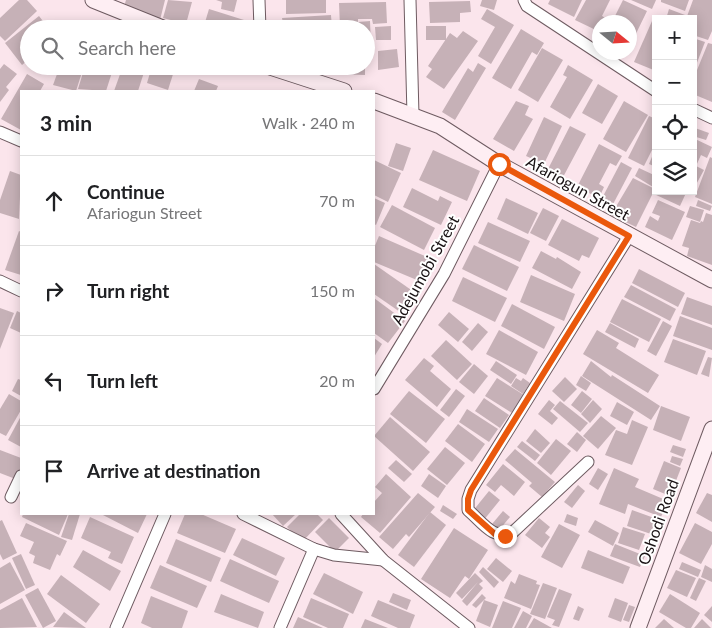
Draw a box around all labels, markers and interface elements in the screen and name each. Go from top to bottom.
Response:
north arrow [592,15,637,60]
map controls [652,15,697,195]
button: + [652,15,697,60]
search box [20,20,375,75]
icon: search [38,34,66,62]
text: Search here [78,36,176,59]
button: − [652,60,697,105]
button: locate [652,105,697,150]
text: 3 min [40,110,92,135]
text: Walk · 240 m [262,113,355,132]
button: layers [652,150,697,195]
street label: Afariogun Street [523,151,633,224]
route start [488,153,511,176]
text: Continue [87,180,165,203]
icon: ahead [40,187,68,215]
text: 70 m [319,191,355,210]
text: Afariogun Street [87,203,202,222]
street label: Adejumobi Street [387,212,463,328]
icon: right [40,277,68,305]
text: Turn right [87,279,169,302]
text: 150 m [310,281,355,300]
icon: left [40,367,68,395]
text: Turn left [87,369,158,392]
text: 20 m [319,371,355,390]
icon: arrive [40,457,68,485]
text: Arrive at destination [87,459,260,482]
street label: Oshodi Road [633,476,682,567]
route end [494,525,517,548]

